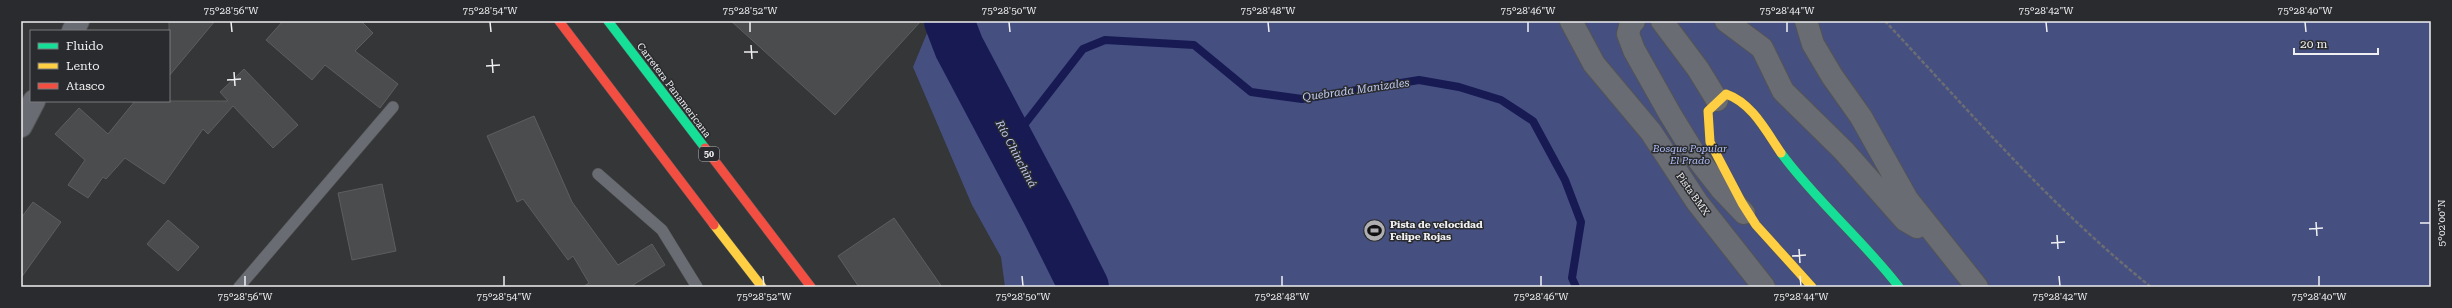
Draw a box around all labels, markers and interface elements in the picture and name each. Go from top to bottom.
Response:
text: 75°28'56"W [204,5,259,16]
text: 75°28'54"W [463,5,518,16]
text: 75°28'52"W [723,5,778,16]
text: 75°28'50"W [982,5,1037,16]
text: 75°28'48"W [1241,5,1296,16]
text: 75°28'46"W [1501,5,1556,16]
text: 75°28'44"W [1760,5,1815,16]
text: 75°28'42"W [2019,5,2074,16]
text: 75°28'40"W [2278,5,2333,16]
legend [30,30,170,102]
scale bar [2294,30,2378,56]
text: 20 m [2300,37,2327,51]
text: Fluido [66,39,103,53]
street label: Carretera Panamericana [635,41,713,140]
text: Lento [66,59,100,73]
water label: Quebrada Manizales [1302,76,1410,104]
text: Atasco [66,79,105,93]
water label: Río Chinchiná [992,117,1039,190]
park label: Bosque Popular El Prado [1652,143,1728,166]
road number: 50 [699,147,719,161]
street label: Pista BMX [1674,170,1712,218]
text: 5°02'00"N [2436,199,2447,247]
sports icon: Pista de velocidad Felipe Rojas [1362,217,1388,243]
place label: Pista de velocidad Felipe Rojas [1390,219,1483,242]
text: 75°28'56"W [218,291,273,302]
text: 75°28'54"W [477,291,532,302]
text: 75°28'52"W [737,291,792,302]
text: 75°28'50"W [996,291,1051,302]
text: 75°28'48"W [1255,291,1310,302]
text: 75°28'46"W [1514,291,1569,302]
text: 75°28'44"W [1774,291,1829,302]
text: 75°28'42"W [2033,291,2088,302]
text: 75°28'40"W [2292,291,2347,302]

